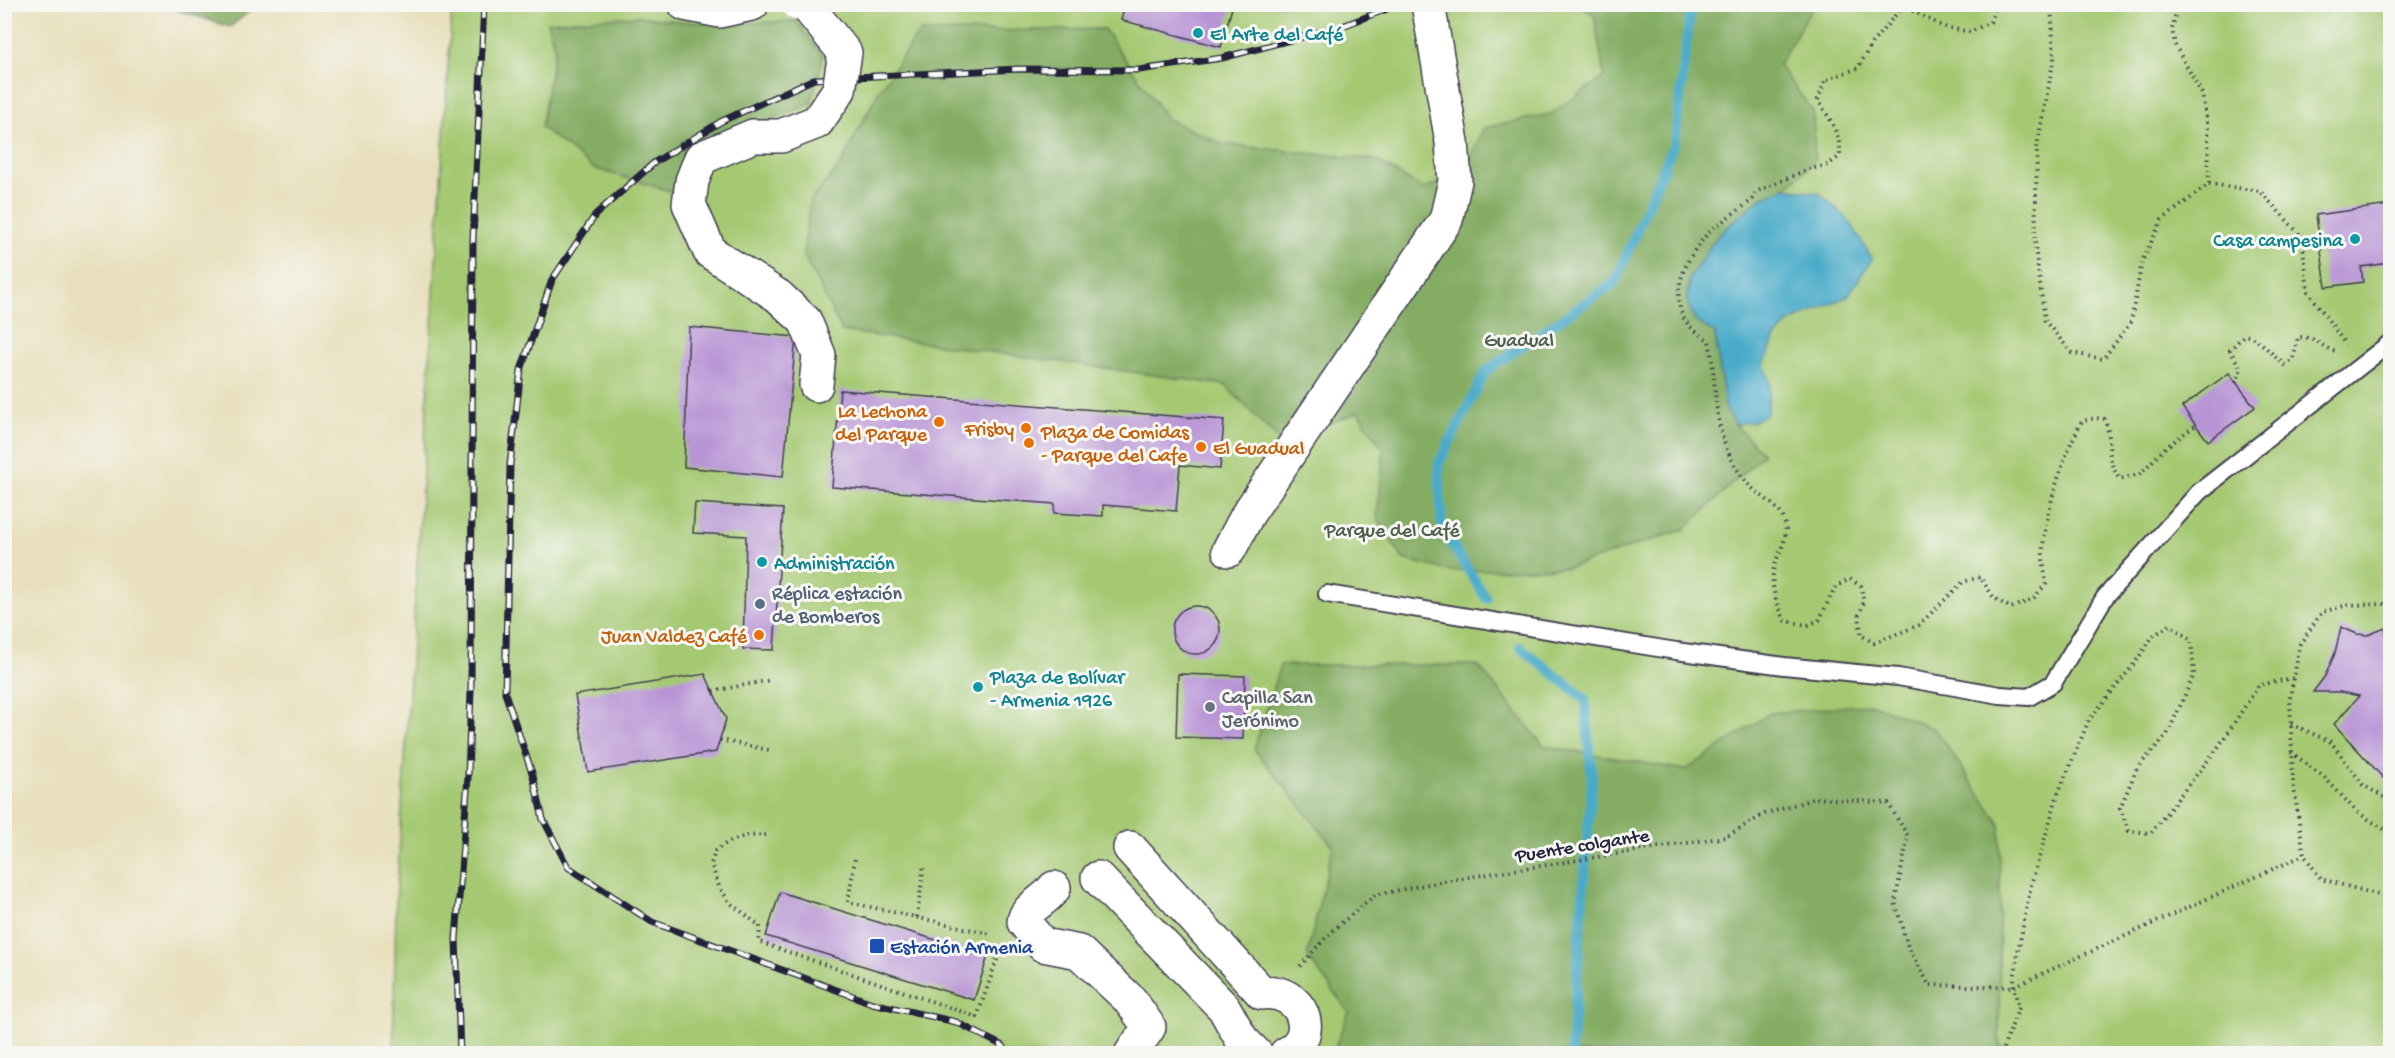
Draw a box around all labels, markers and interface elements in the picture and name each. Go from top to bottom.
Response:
place label: El Arte del Café [1210,25,1344,48]
marker: El Arte del Café [1191,26,1205,40]
place label: Casa campesina [2213,231,2344,254]
marker: Casa campesina [2348,232,2362,246]
park label: Guadual [1484,331,1554,354]
place label: La Lechona del Parque [835,402,928,448]
marker: La Lechona del Parque [932,415,946,429]
place label: Frisby [964,420,1014,443]
marker: Frisby [1019,421,1033,435]
place label: Plaza de Comidas - Parque del Cafe [1040,423,1190,469]
marker: Plaza de Comidas - Parque del Cafe [1022,436,1036,450]
place label: El Guadual [1213,439,1304,462]
marker: El Guadual [1194,440,1208,454]
park label: Parque del Café [1323,521,1460,544]
place label: Administración [774,554,895,577]
marker: Administración [755,555,769,569]
place label: Réplica estación de Bomberos [772,584,902,630]
marker: Réplica estación de Bomberos [753,597,767,611]
place label: Juan Valdez Café [601,627,748,650]
marker: Juan Valdez Café [752,628,766,642]
place label: Plaza de Bolívar - Armenia 1926 [989,668,1126,714]
marker: Plaza de Bolívar - Armenia 1926 [971,680,985,694]
place label: Capilla San Jerónimo [1222,688,1313,734]
marker: Capilla San Jerónimo [1203,700,1217,714]
street label: Puente colgante [1513,825,1652,870]
marker: Estación Armenia [868,937,886,955]
place label: Estación Armenia [890,938,1034,961]

